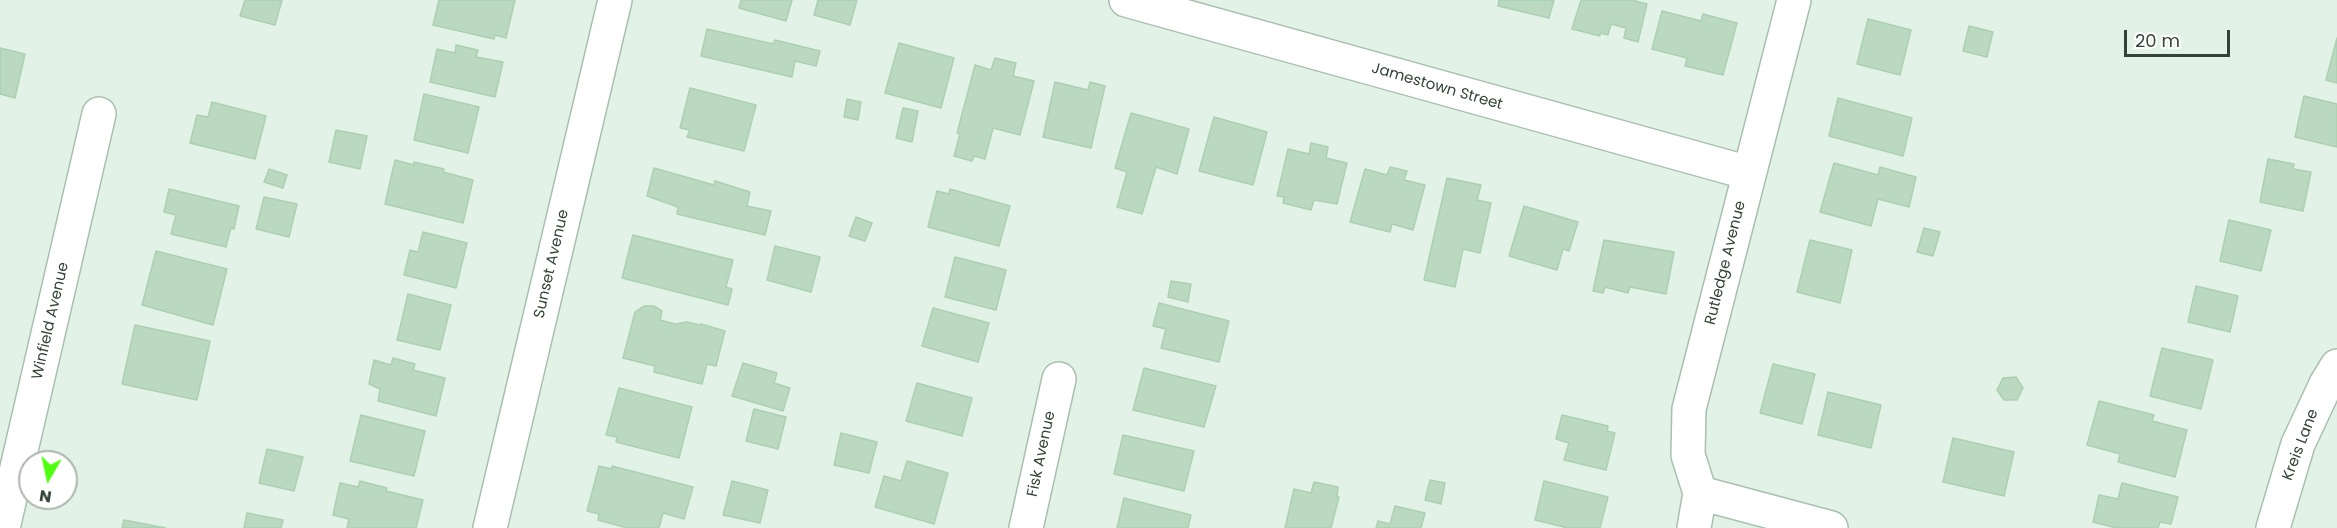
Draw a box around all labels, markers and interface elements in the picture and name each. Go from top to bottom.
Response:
scale bar [2127,18,2234,56]
text: 20 m [2135,28,2180,53]
street label: Jamestown Street [1369,60,1505,114]
street label: Rutledge Avenue [1702,199,1750,327]
street label: Sunset Avenue [531,208,573,320]
street label: Winfield Avenue [29,261,73,381]
street label: Kreis Lane [2279,407,2323,483]
street label: Fisk Avenue [1024,410,1060,498]
north arrow [18,450,78,510]
text: N [38,484,53,509]

